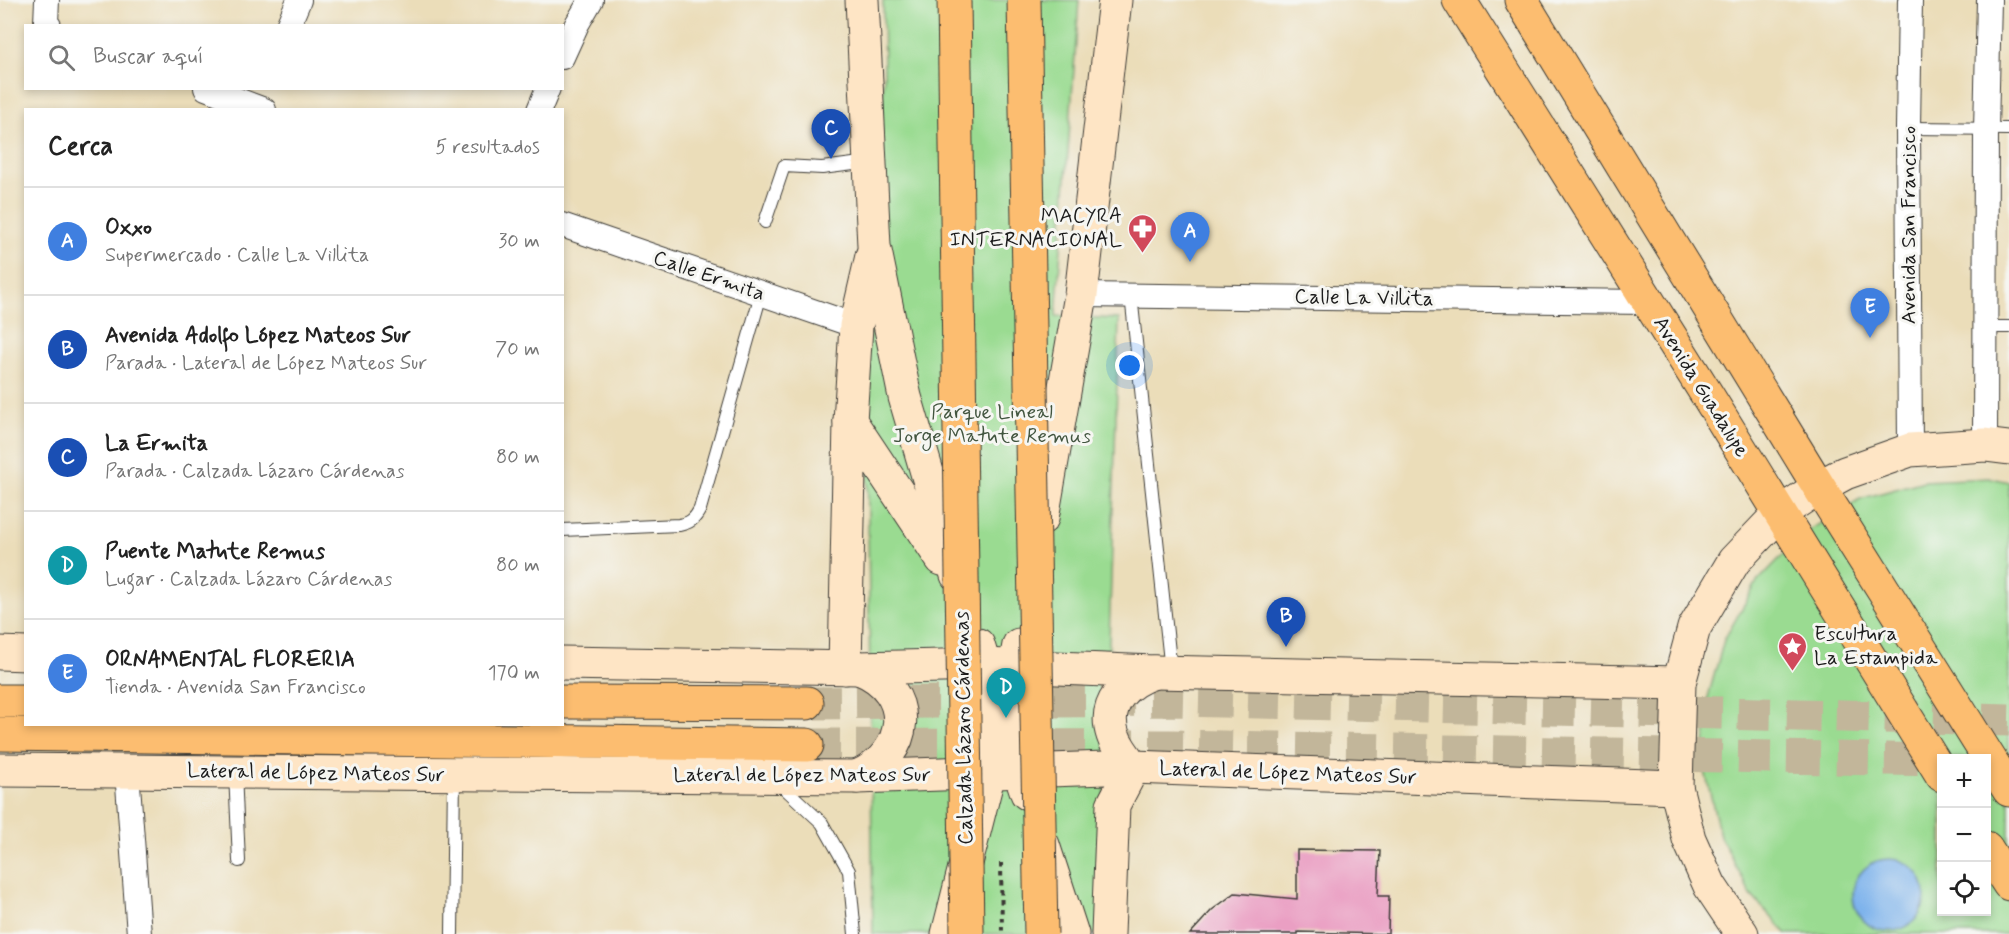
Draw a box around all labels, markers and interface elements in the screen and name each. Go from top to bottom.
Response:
search box [24,24,564,90]
icon: search [45,41,78,74]
text: Buscar aquí [93,43,204,71]
pin: C [812,110,850,159]
street label: Avenida San Francisco [1895,126,1923,324]
text: Cerca [48,130,113,164]
text: 5 resultados [435,134,540,161]
place label: MACYRA INTERNACIONAL [950,202,1122,254]
pharmacy icon: MACYRA INTERNACIONAL [1127,212,1159,254]
pin: A [1170,212,1210,262]
text: Oxxo [105,214,152,242]
text: A [61,228,74,255]
text: 30 m [498,228,540,255]
text: Supermercado · Calle La Villita [105,242,369,269]
street label: Calle Ermita [649,244,769,308]
street label: Calle La Villita [1294,283,1434,313]
pin: E [1850,288,1890,338]
street label: Avenida Guadalupe [1646,311,1756,463]
text: Avenida Adolfo López Mateos Sur [105,322,411,350]
text: B [61,336,74,363]
text: 70 m [495,336,540,363]
text: Parada · Lateral de López Mateos Sur [105,350,427,377]
your location [1115,351,1144,380]
park label: Parque Lineal Jorge Matute Remus [893,398,1091,451]
text: La Ermita [105,430,208,458]
text: C [60,444,75,471]
text: 80 m [496,444,540,471]
text: Parada · Calzada Lázaro Cárdenas [105,458,404,485]
text: Puente Matute Remus [105,538,325,566]
text: D [61,552,74,579]
text: 80 m [496,552,540,579]
text: Lugar · Calzada Lázaro Cárdenas [105,566,392,593]
pin: B [1266,598,1306,647]
street label: Calzada Lázaro Cárdenas [948,611,980,845]
place label: Escultura La Estampida [1814,620,1938,672]
place icon: Escultura La Estampida [1777,630,1809,672]
text: ORNAMENTAL FLORERIA [105,646,355,674]
text: E [62,660,73,687]
text: 170 m [488,660,540,687]
pin: D [986,668,1026,718]
text: Tienda · Avenida San Francisco [105,674,366,701]
map controls [1937,754,1991,916]
button: + [1937,754,1991,808]
street label: Lateral de López Mateos Sur [1159,755,1417,791]
street label: Lateral de López Mateos Sur [187,757,445,789]
street label: Lateral de López Mateos Sur [673,761,931,789]
button: − [1937,808,1991,862]
button: locate [1937,862,1991,916]

